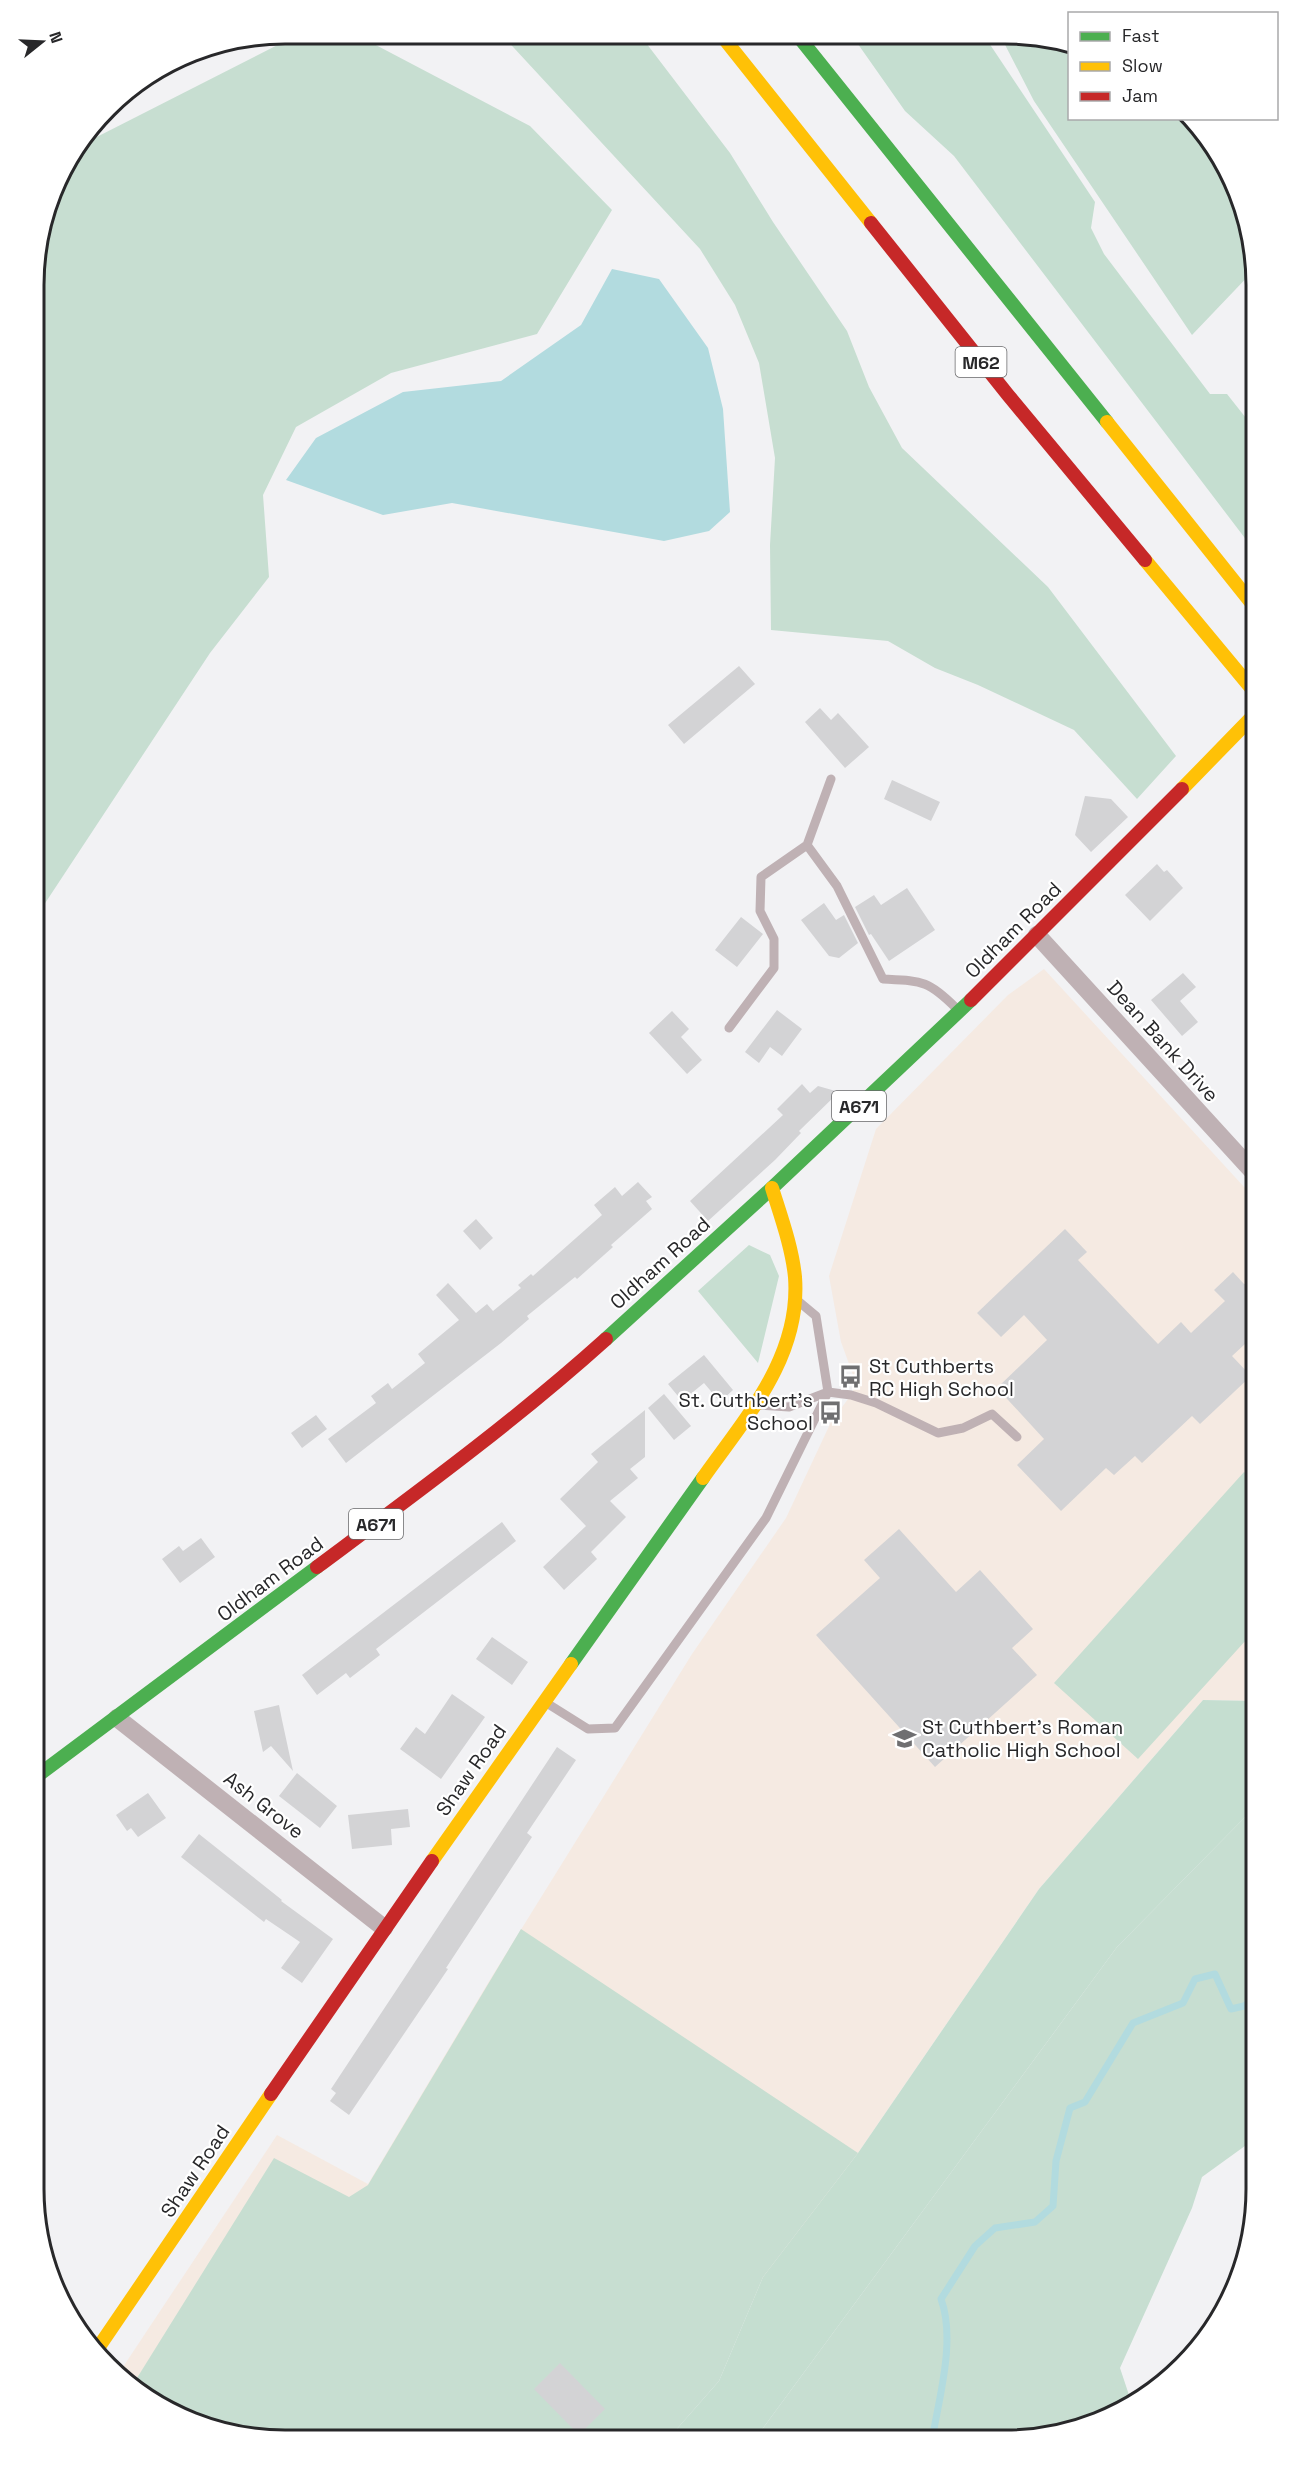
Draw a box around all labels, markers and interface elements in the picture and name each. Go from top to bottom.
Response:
north arrow [12,12,72,72]
legend [1068,12,1278,120]
text: Fast [1122,24,1159,47]
text: N [44,29,67,46]
text: Slow [1122,54,1163,77]
text: Jam [1122,84,1158,107]
road number: M62 [956,347,1006,377]
street label: Oldham Road [959,876,1067,984]
street label: Dean Bank Drive [1102,975,1224,1107]
road number: A671 [832,1091,886,1121]
street label: Oldham Road [604,1211,716,1315]
place label: St Cuthberts RC High School [869,1353,1014,1402]
bus stop icon: St Cuthberts RC High School [838,1364,864,1390]
place label: St. Cuthbert's School [678,1387,813,1436]
bus stop icon: St. Cuthbert's School [818,1399,844,1425]
road number: A671 [349,1509,403,1539]
street label: Oldham Road [212,1531,328,1627]
place label: St Cuthbert's Roman Catholic High School [922,1714,1123,1763]
street label: Shaw Road [430,1719,512,1821]
school or university icon: St Cuthbert's Roman Catholic High School [891,1726,917,1752]
street label: Ash Grove [219,1765,309,1845]
street label: Shaw Road [155,2120,235,2222]

